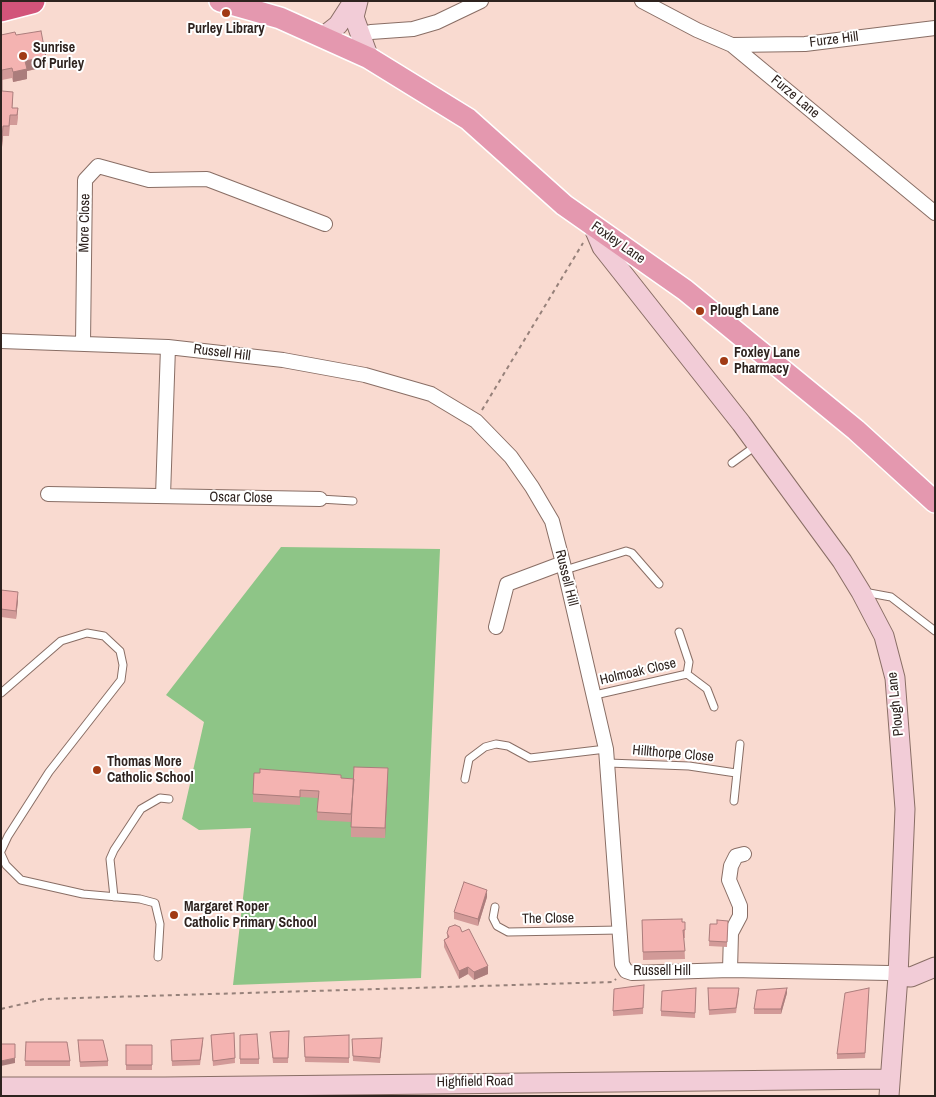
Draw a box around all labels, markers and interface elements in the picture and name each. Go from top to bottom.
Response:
marker: Purley Library [220,7,232,19]
place label: Purley Library [187,21,265,37]
street label: Furze Hill [809,29,859,51]
place label: Sunrise Of Purley [33,40,84,72]
marker: Sunrise Of Purley [17,50,29,62]
street label: Furze Lane [767,72,823,122]
street label: More Close [76,194,94,252]
street label: Foxley Lane [588,218,648,268]
place label: Plough Lane [710,303,779,319]
marker: Plough Lane [694,305,706,317]
street label: Russell Hill [192,341,252,365]
place label: Foxley Lane Pharmacy [734,345,800,378]
marker: Foxley Lane Pharmacy [718,355,730,367]
street label: Oscar Close [209,489,273,507]
street label: Russell Hill [551,548,581,608]
street label: Holmoak Close [598,655,678,689]
street label: Plough Lane [884,671,908,737]
street label: Hillthorpe Close [632,742,714,766]
place label: Thomas More Catholic School [107,754,194,786]
marker: Thomas More Catholic School [91,764,103,776]
place label: Margaret Roper Catholic Primary School [184,899,317,932]
marker: Margaret Roper Catholic Primary School [168,909,180,921]
street label: The Close [522,910,574,928]
street label: Russell Hill [633,963,691,979]
street label: Highfield Road [437,1073,513,1091]

